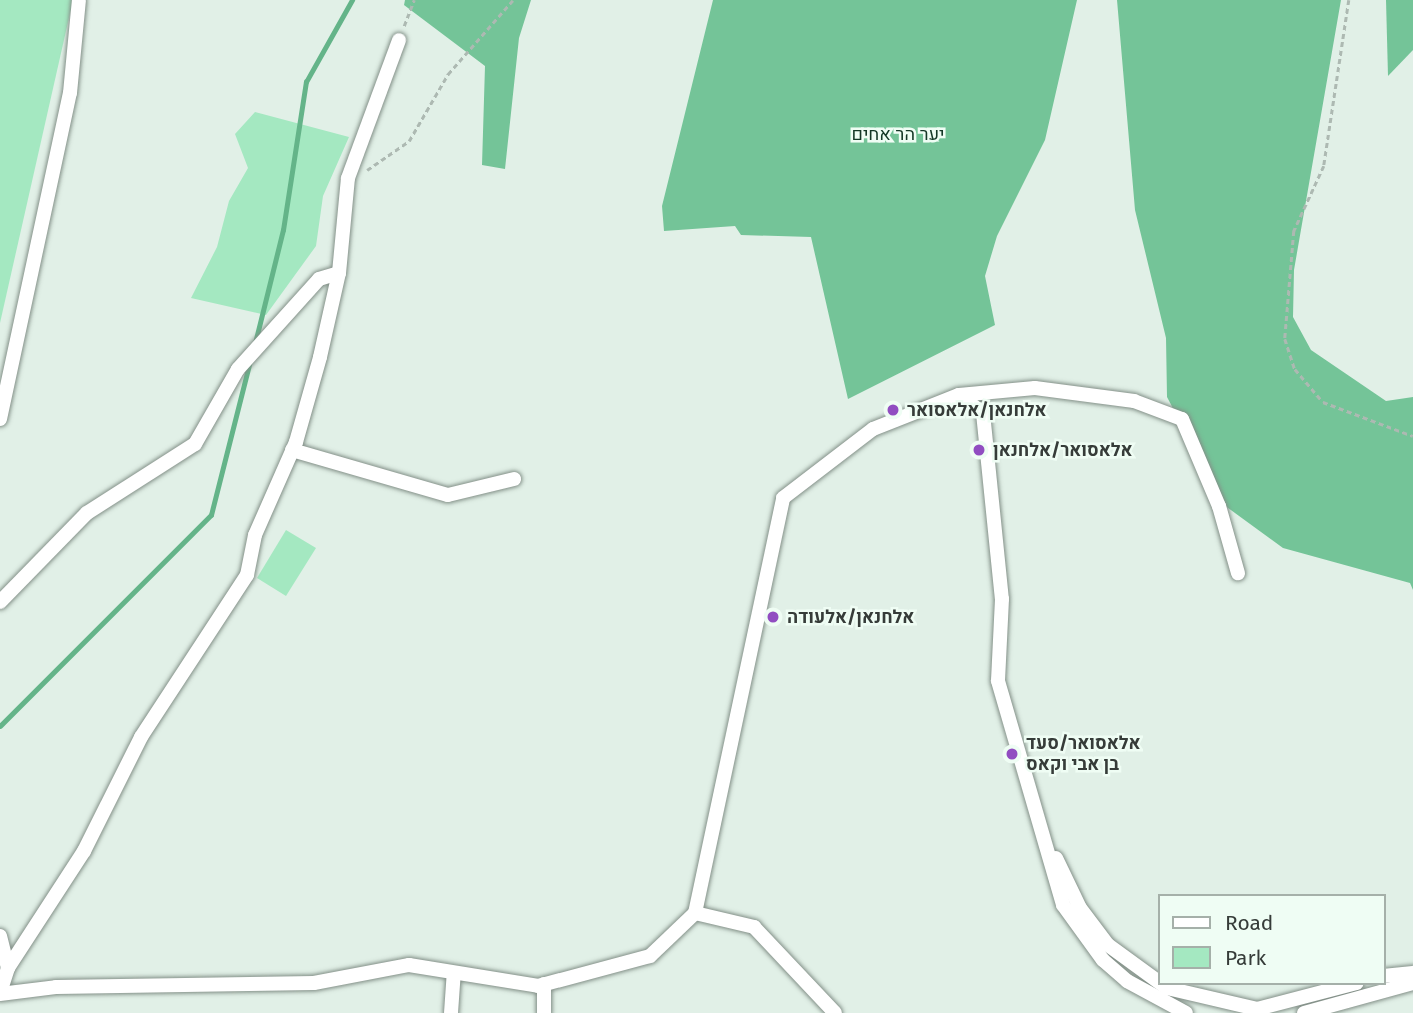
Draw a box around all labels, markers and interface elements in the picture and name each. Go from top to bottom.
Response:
park label: יער הר אחים [852,123,944,145]
place label: אלחנאן/אלאסואר [907,399,1047,421]
marker: אלחנאן/אלאסואר [885,402,901,418]
place label: אלאסואר/אלחנאן [993,439,1133,461]
marker: אלאסואר/אלחנאן [971,442,987,458]
place label: אלחנאן/אלעודה [787,606,914,628]
marker: אלחנאן/אלעודה [765,609,781,625]
place label: אלאסואר/סעד בן אבי וקאס [1026,733,1141,776]
marker: אלאסואר/סעד בן אבי וקאס [1004,746,1020,762]
legend [1158,894,1385,985]
text: Road [1225,910,1273,936]
text: Park [1225,945,1266,971]

